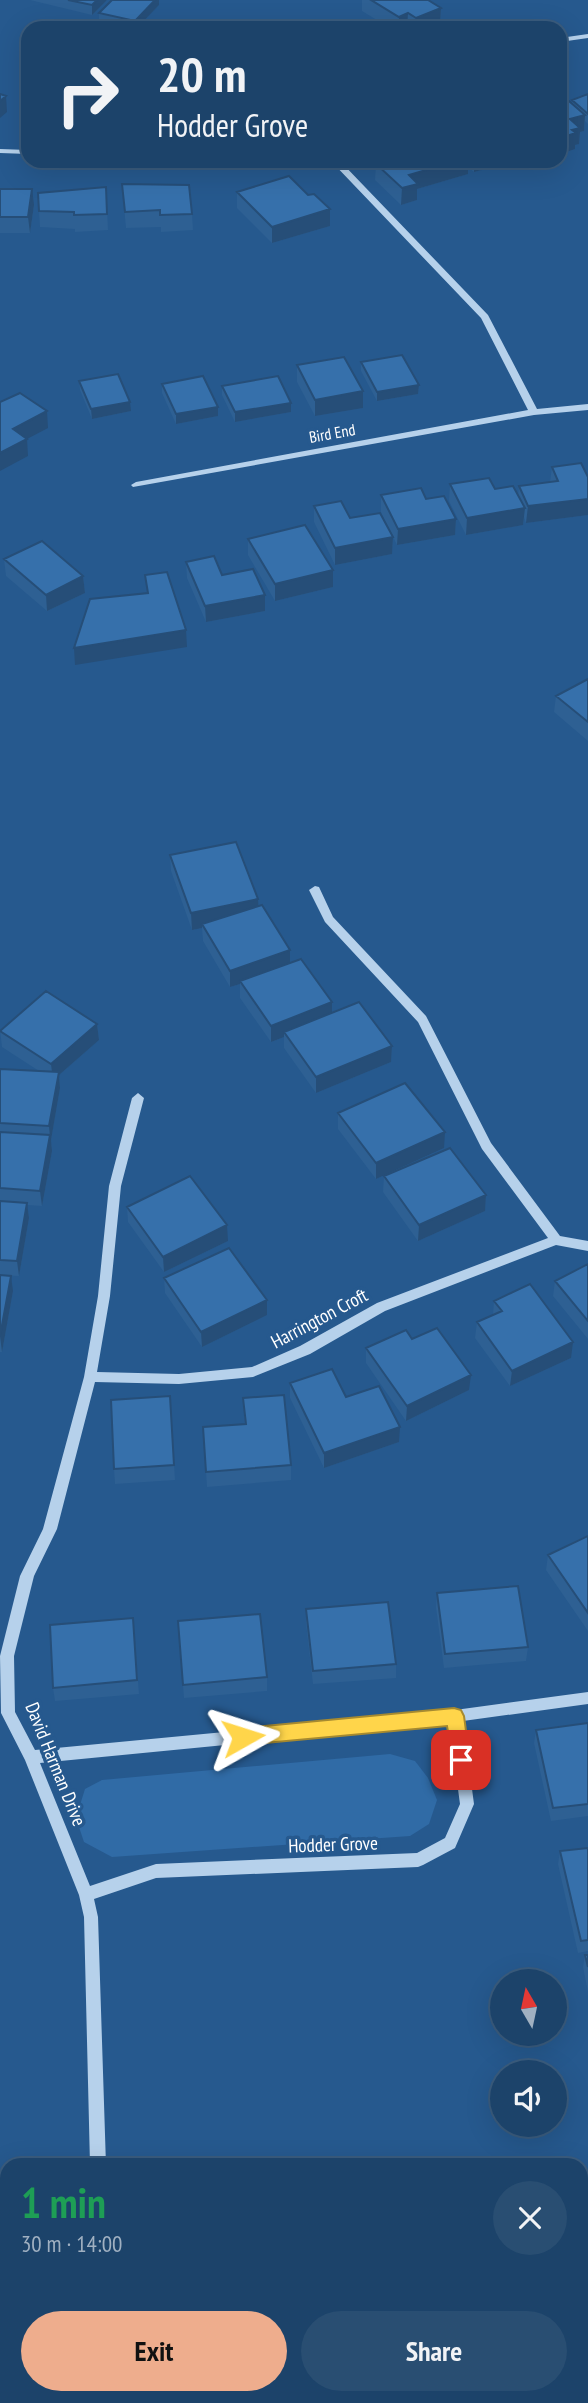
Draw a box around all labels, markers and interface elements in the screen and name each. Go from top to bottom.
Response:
text: 20 m [157,42,246,106]
icon: right [42,49,133,140]
text: Hodder Grove [157,104,308,146]
street label: Bird End [307,419,357,447]
street label: Harrington Croft [267,1282,372,1353]
street label: David Harman Drive [20,1699,92,1829]
position arrow [206,1700,280,1774]
pin [431,1730,491,1790]
icon: arrive [442,1741,480,1779]
street label: Hodder Grove [288,1830,378,1858]
north arrow [490,1969,567,2046]
map controls [490,1969,567,2137]
button: sound [490,2060,567,2137]
text: 1 min [21,2175,106,2230]
button: close [493,2181,567,2255]
text: 30 m · 14:00 [21,2229,122,2258]
button: Exit [21,2311,287,2391]
button: Share [301,2311,567,2391]

